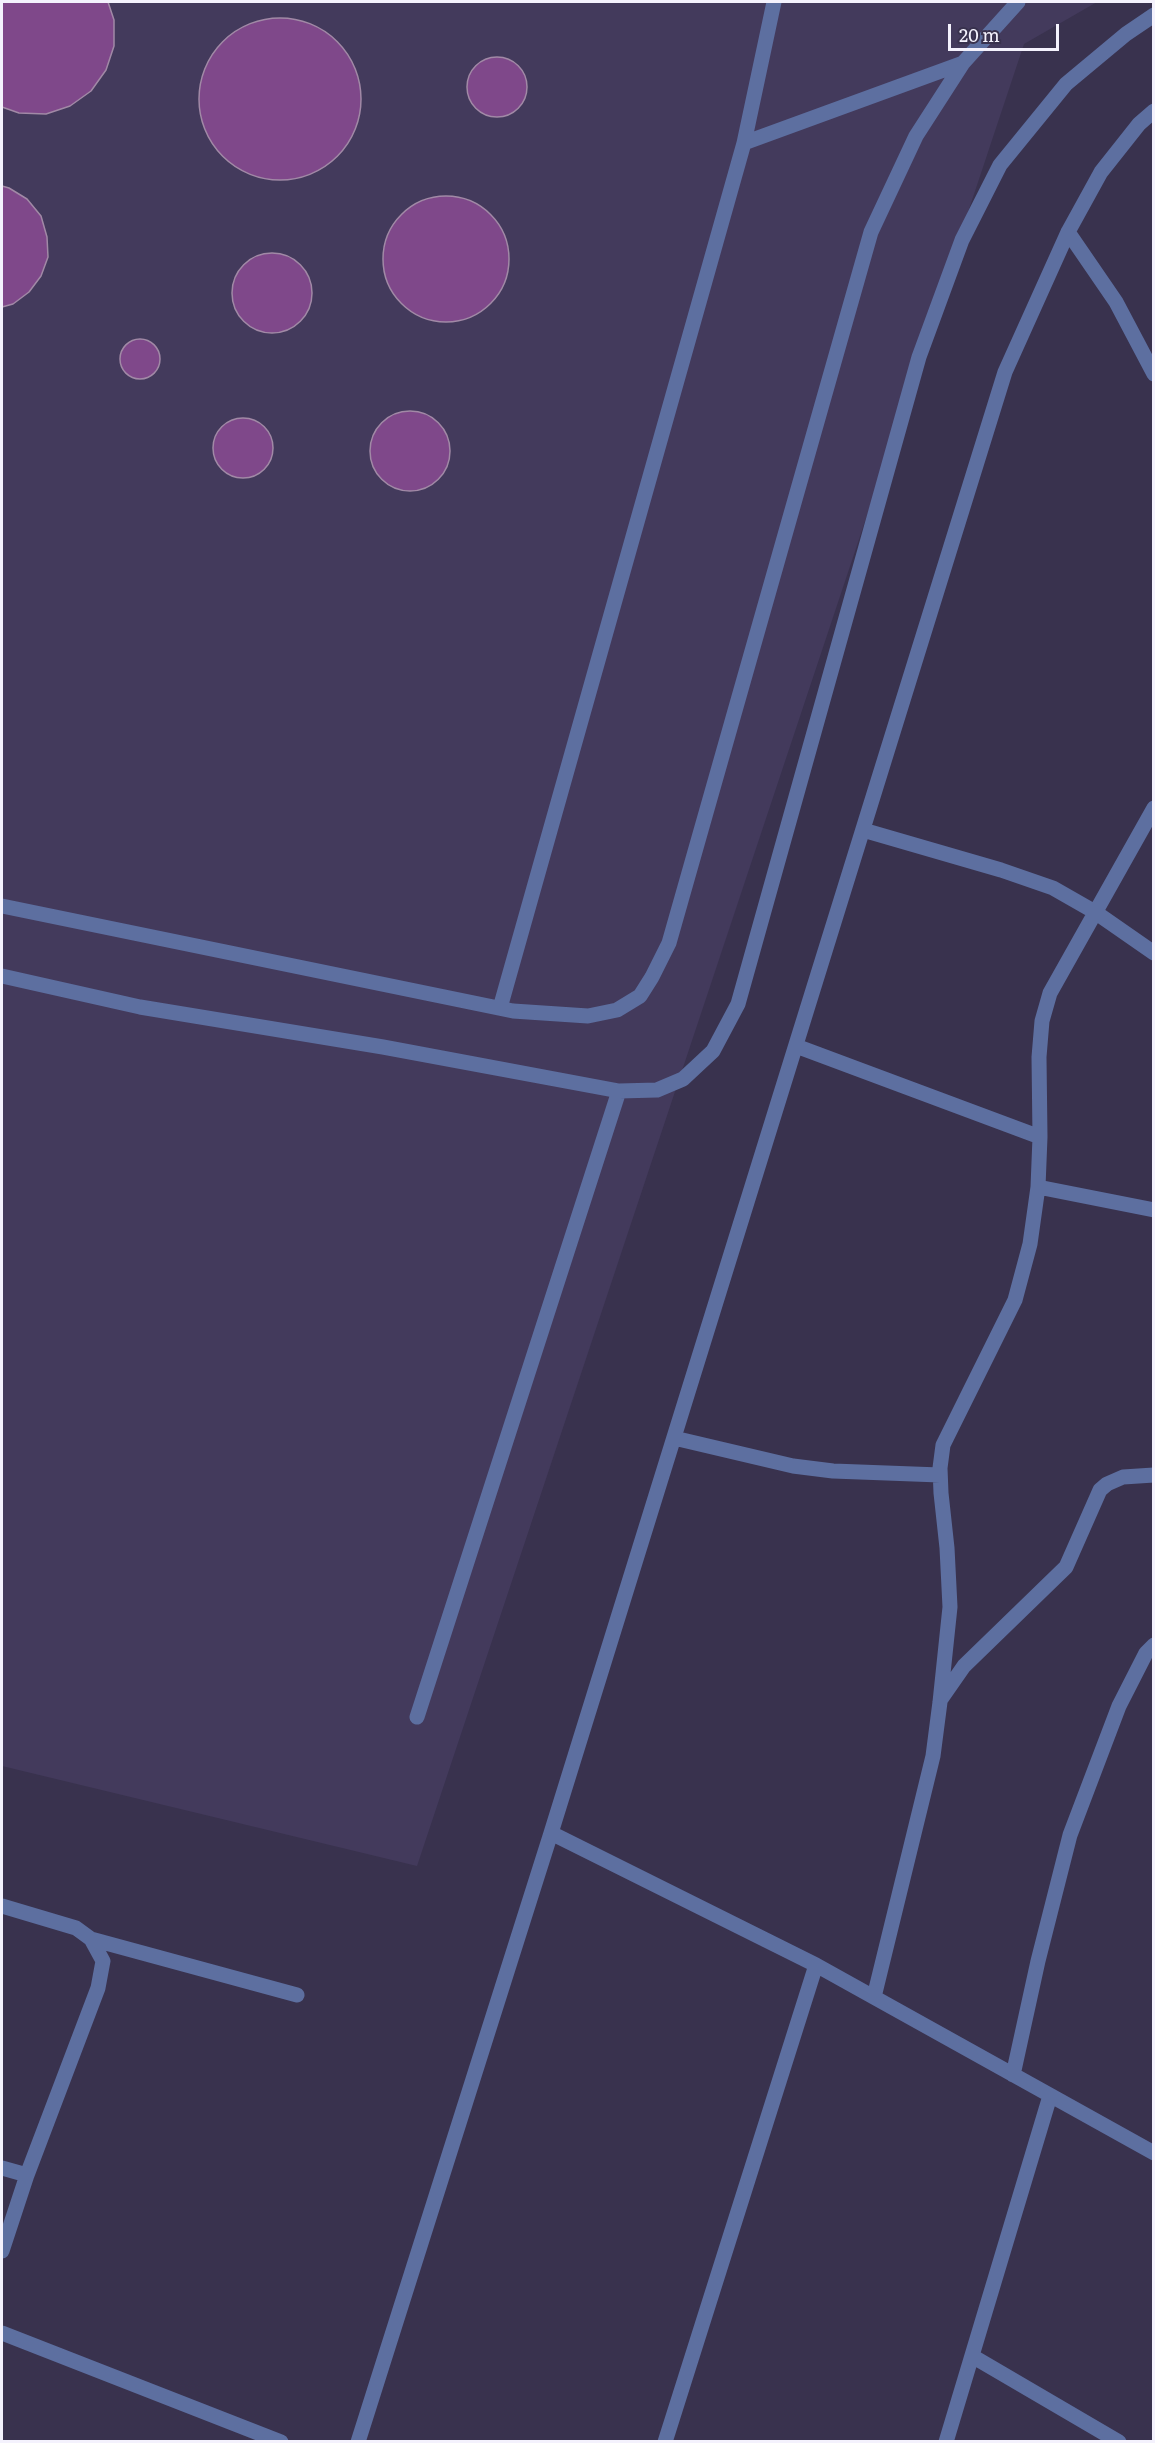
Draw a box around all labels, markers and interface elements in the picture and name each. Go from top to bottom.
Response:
scale bar [951,12,1062,50]
text: 20 m [959,21,1000,48]

